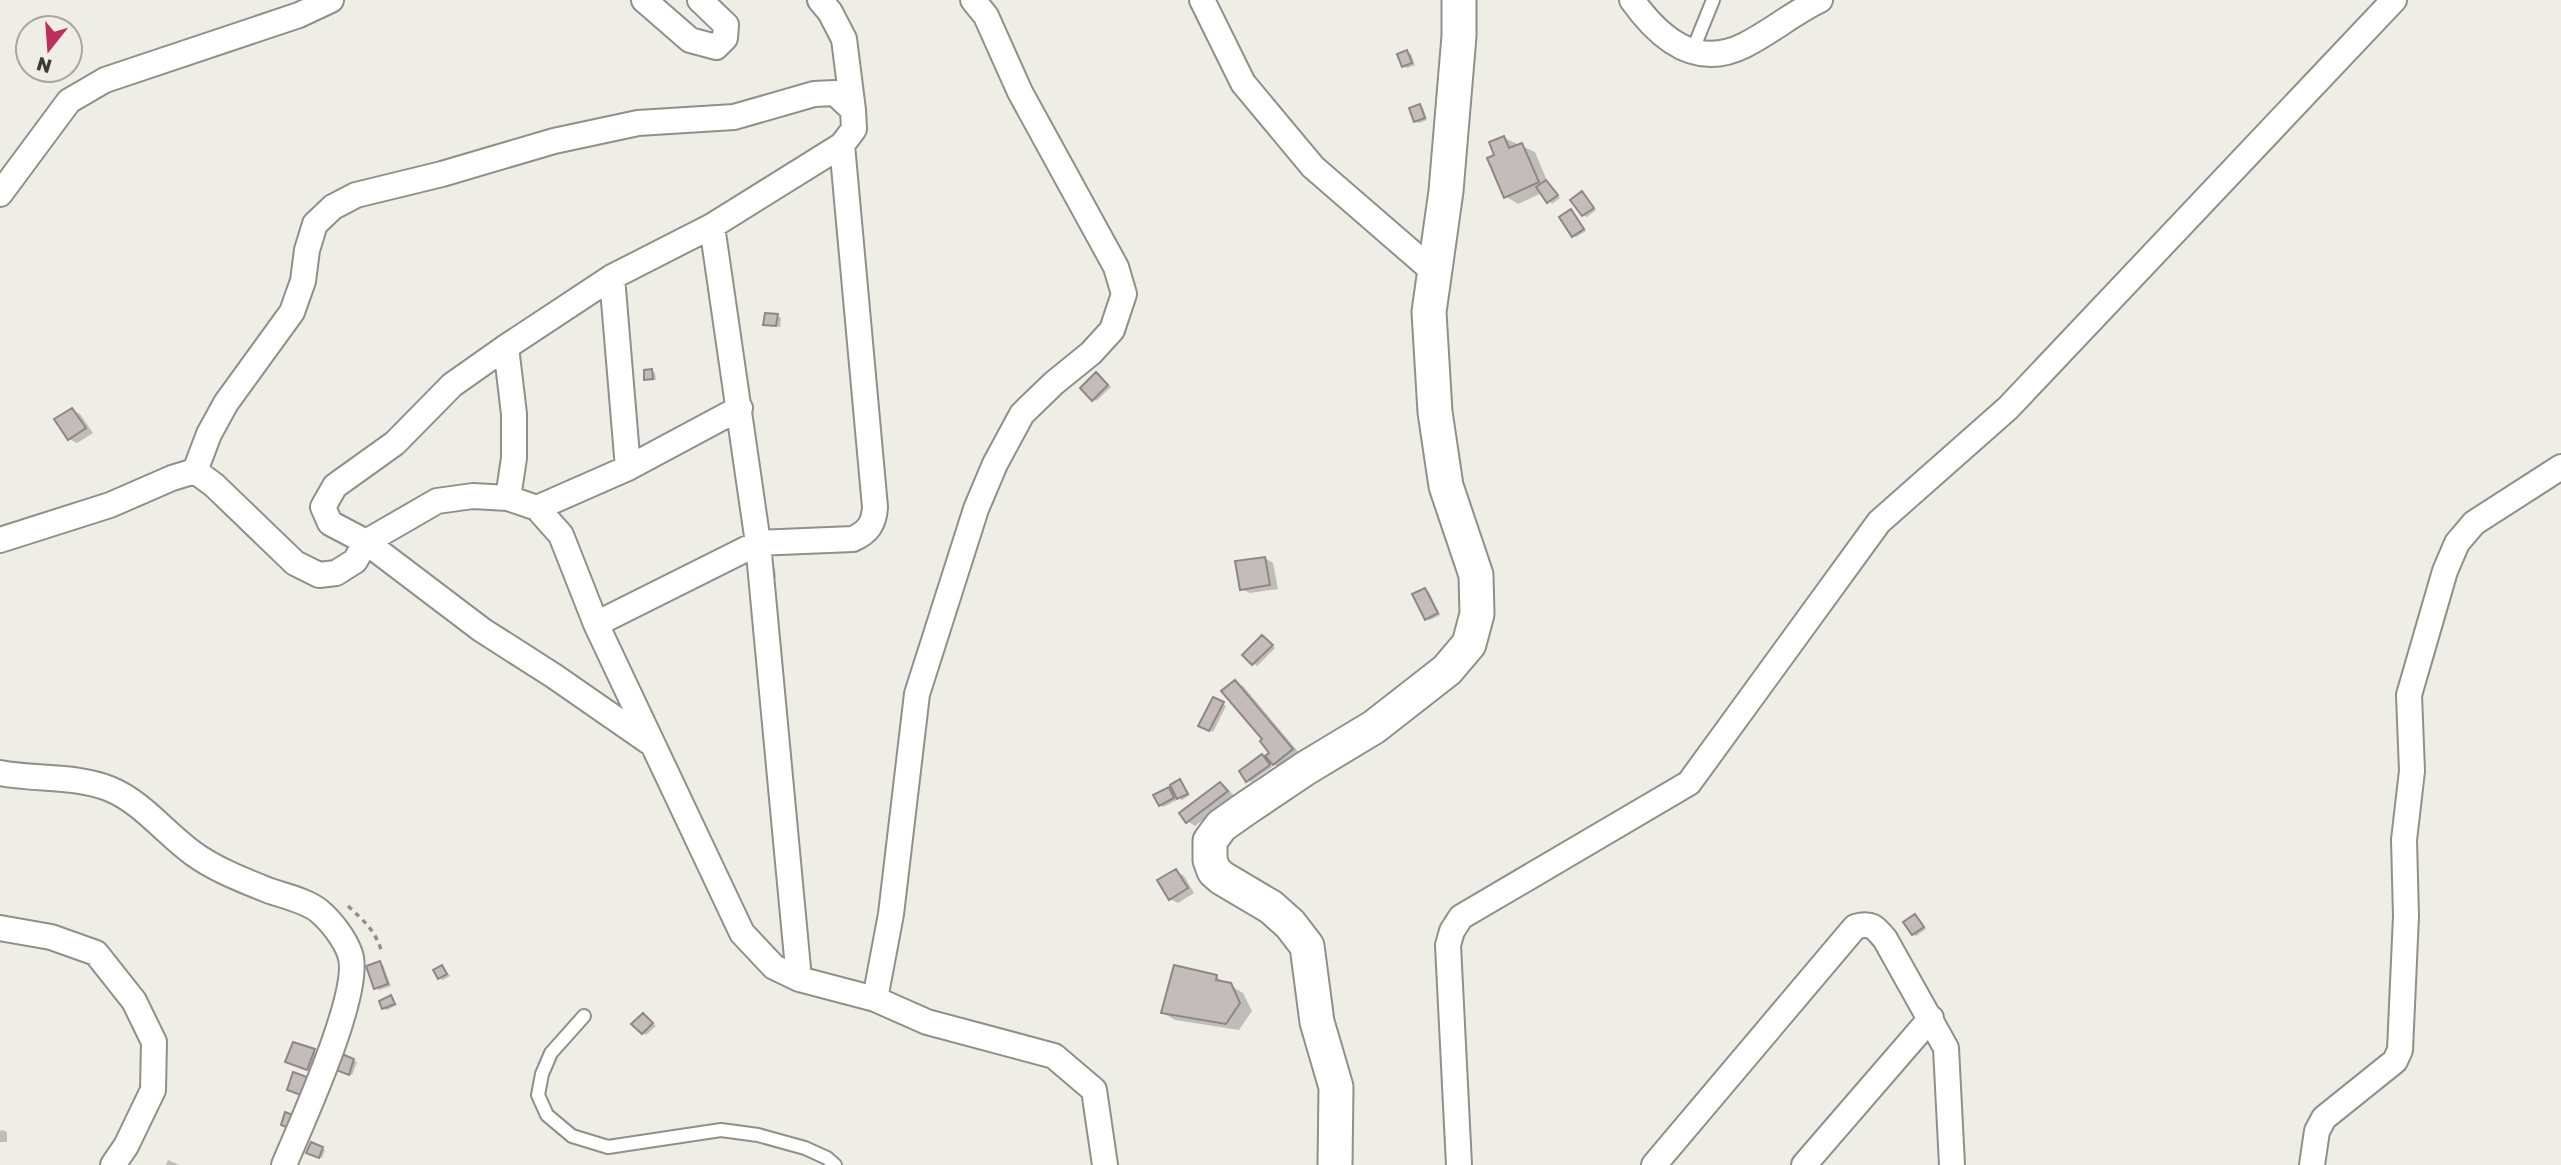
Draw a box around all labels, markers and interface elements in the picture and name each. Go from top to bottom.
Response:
north arrow [14,14,84,84]
text: N [34,53,54,79]

